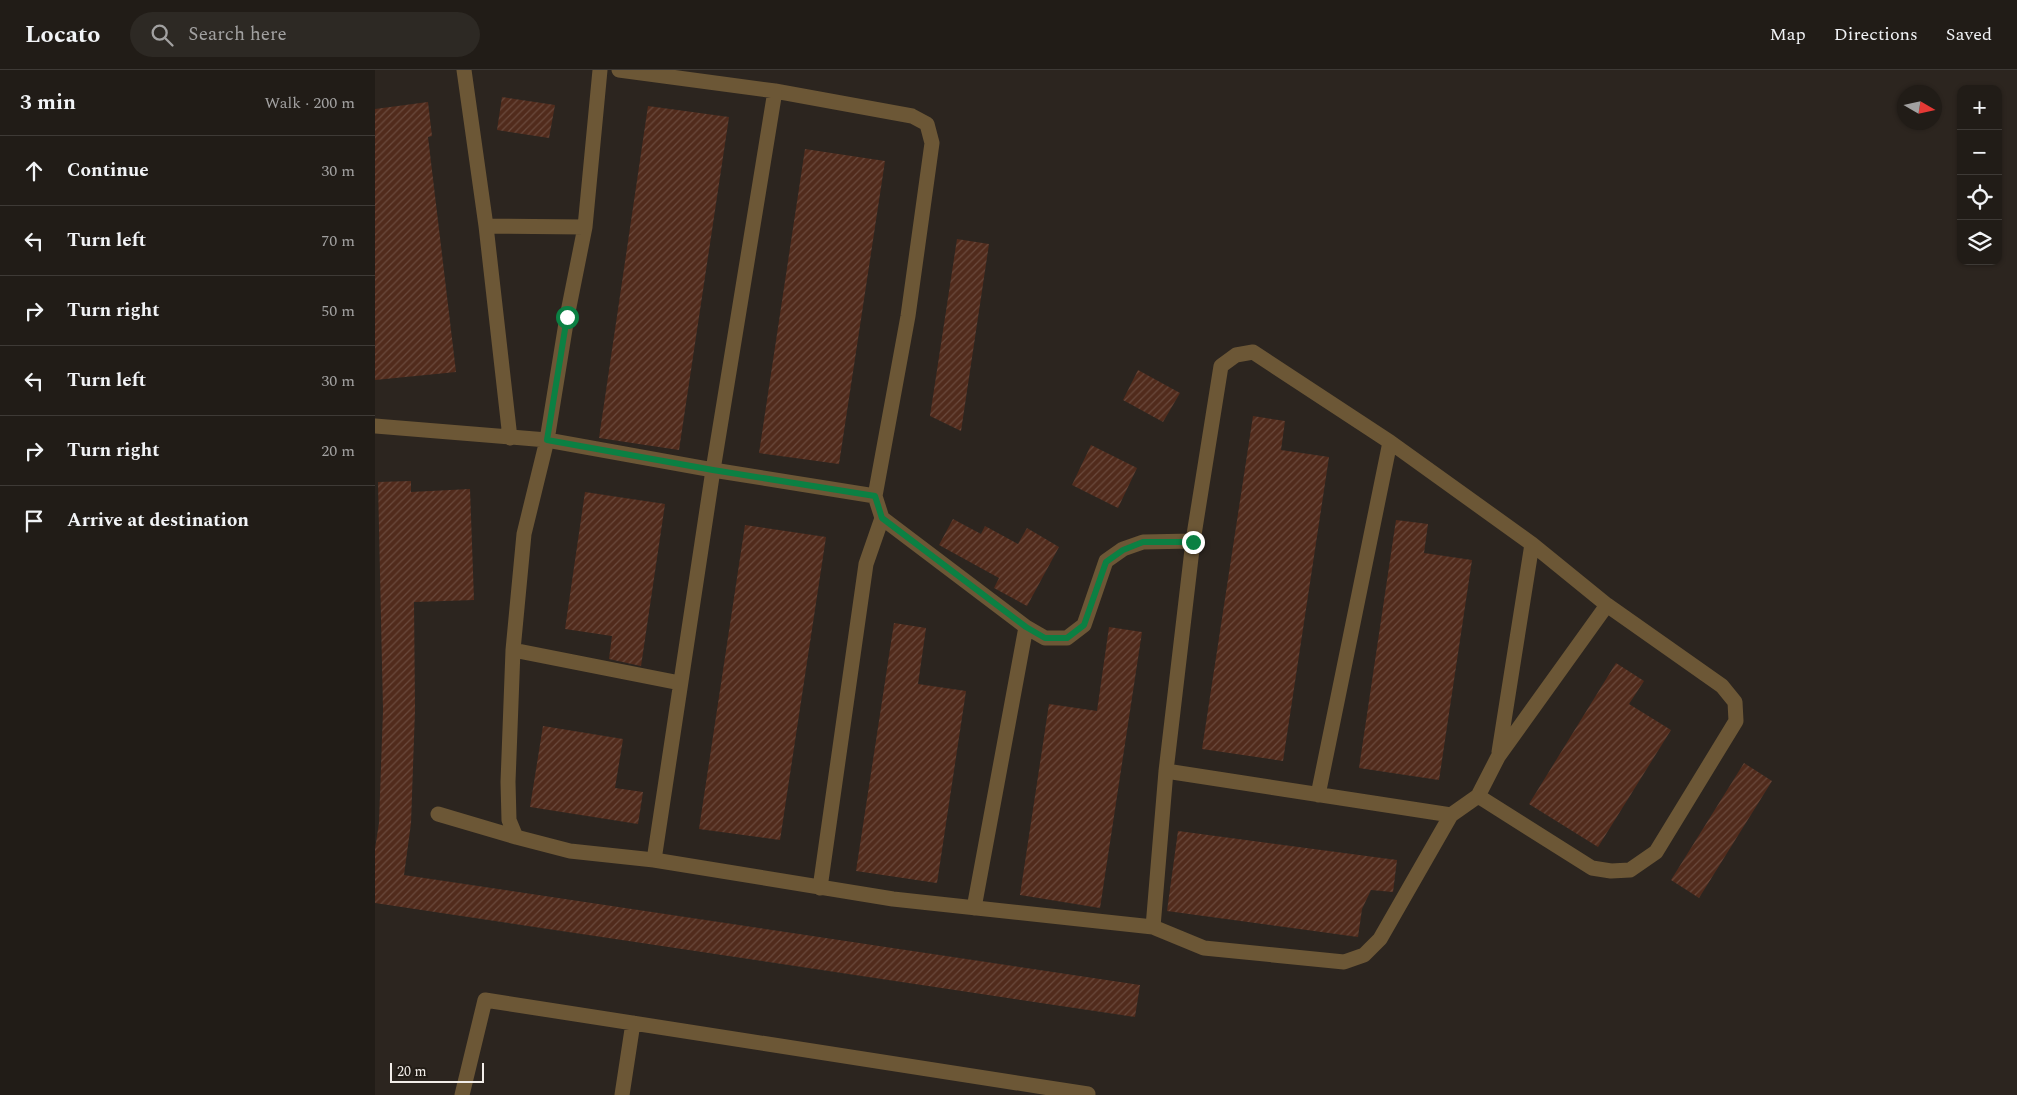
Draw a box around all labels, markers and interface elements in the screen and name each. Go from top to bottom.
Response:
search box [130,12,480,57]
text: Locato [25,17,100,53]
text: Search here [188,20,287,49]
icon: search [148,21,176,49]
text: Map [1770,21,1806,48]
text: Directions [1834,21,1918,48]
text: Saved [1946,21,1992,48]
north arrow [1897,85,1942,130]
map controls [1957,85,2002,265]
button: + [1957,85,2002,130]
text: 3 min [20,87,76,119]
text: Walk · 200 m [264,91,355,115]
button: − [1957,130,2002,175]
text: Continue [67,156,149,185]
icon: ahead [20,157,48,185]
text: 30 m [321,159,355,183]
button: locate [1957,175,2002,220]
button: layers [1957,220,2002,265]
text: Turn left [67,226,146,255]
icon: left [20,227,48,255]
text: 70 m [321,229,355,253]
text: Turn right [67,296,160,325]
icon: right [20,297,48,325]
text: 50 m [321,299,355,323]
route start [556,306,579,329]
text: Turn left [67,366,146,395]
icon: left [20,367,48,395]
text: 30 m [321,369,355,393]
text: Turn right [67,436,160,465]
icon: right [20,437,48,465]
text: 20 m [321,439,355,463]
text: Arrive at destination [67,506,249,535]
icon: arrive [20,507,48,535]
route end [1182,531,1205,554]
scale bar [390,1060,484,1083]
text: 20 m [397,1061,427,1082]

